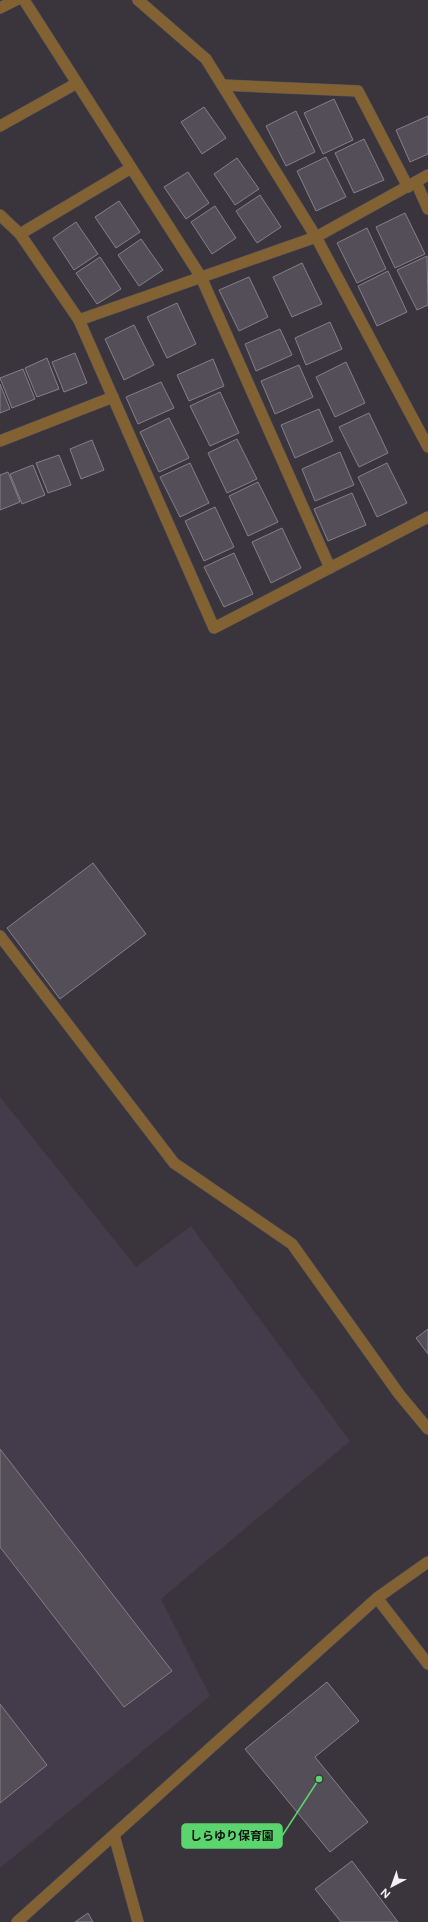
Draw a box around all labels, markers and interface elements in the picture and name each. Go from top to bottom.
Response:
callout: しらゆり保育園 [182,1824,282,1848]
text: しらゆり保育園 [190,1829,274,1843]
north arrow [372,1866,412,1906]
text: N [378,1885,393,1901]

